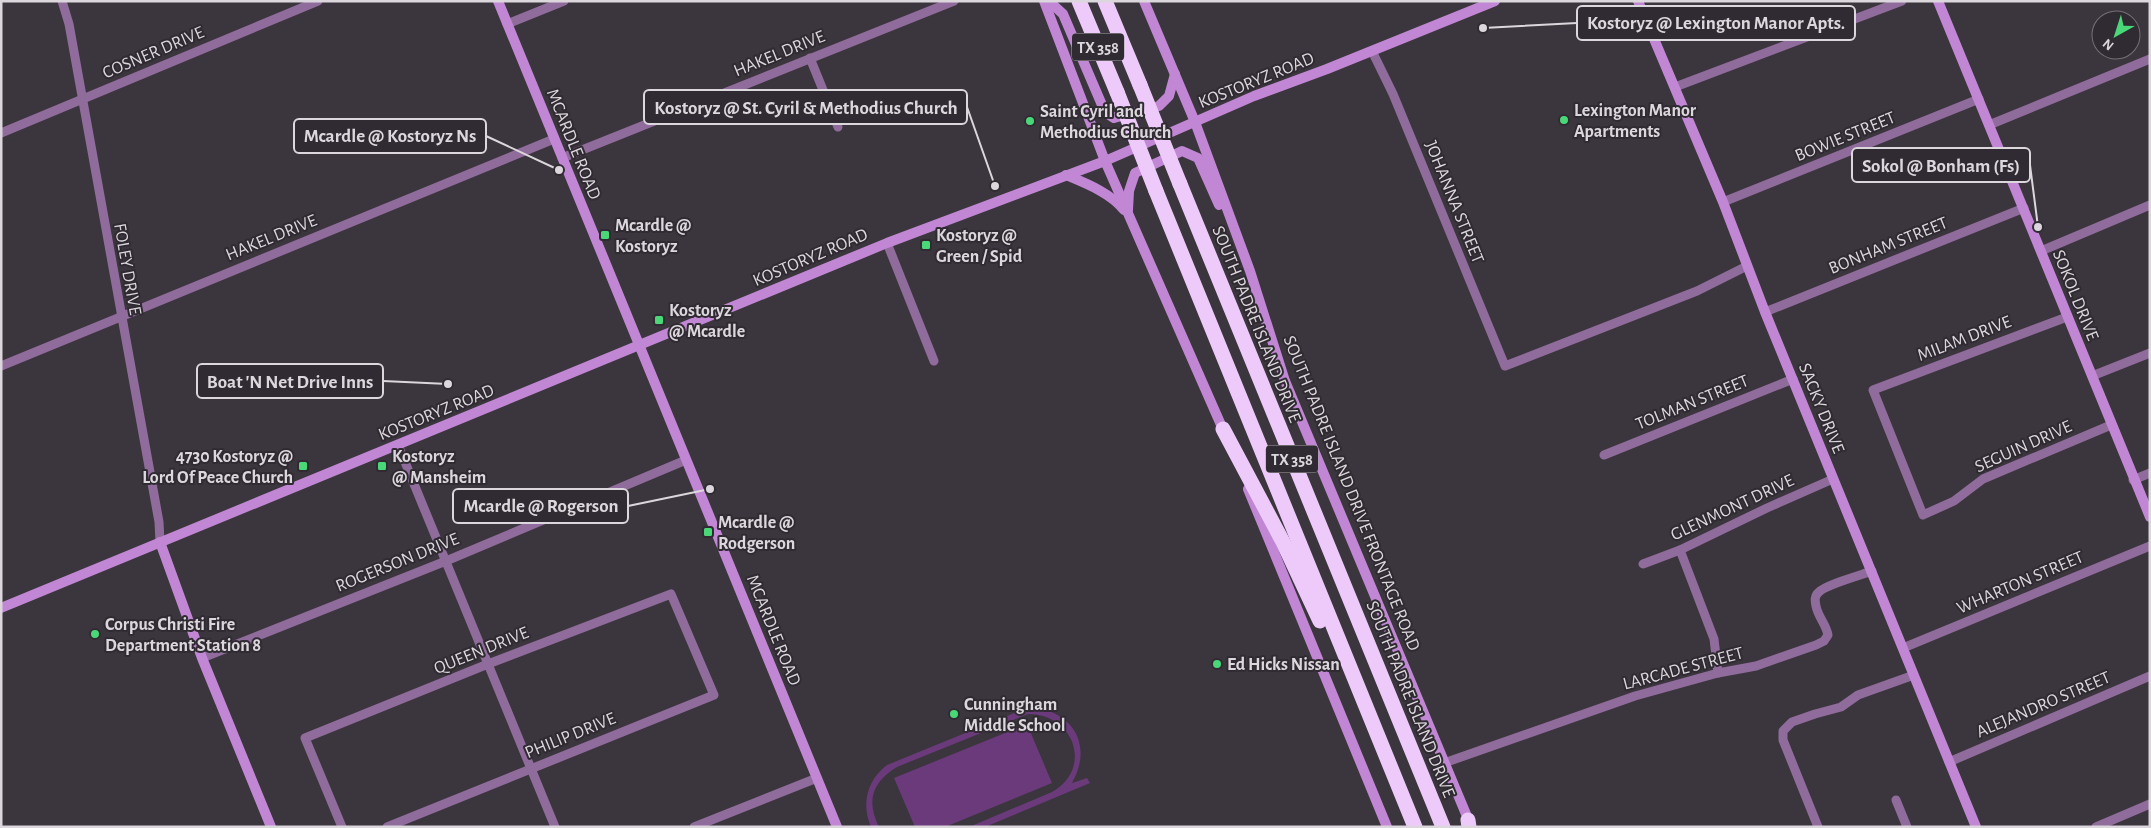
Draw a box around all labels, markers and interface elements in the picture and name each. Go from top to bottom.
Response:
callout: Kostoryz @ Lexington Manor Apts. [1577,6,1855,40]
north arrow [2091,10,2141,60]
text: Kostoryz @ Lexington Manor Apts. [1587,14,1845,33]
street label: COSNER DRIVE [100,23,207,82]
street label: HAKEL DRIVE [731,27,828,80]
road number: TX 358 [1072,34,1124,61]
text: N [2100,36,2117,53]
street label: KOSTORYZ ROAD [1196,50,1317,112]
street label: MCARDLE ROAD [543,86,603,202]
callout: Kostoryz @ St. Cyril & Methodius Church [644,90,967,124]
text: Kostoryz @ St. Cyril & Methodius Church [654,99,958,118]
place label: Lexington Manor Apartments [1574,102,1697,141]
place label: Saint Cyril and Methodius Church [1040,103,1171,142]
street label: BOWIE STREET [1793,109,1898,165]
marker: Lexington Manor Apartments [1558,114,1570,126]
marker: Saint Cyril and Methodius Church [1024,115,1036,127]
callout: Mcardle @ Kostoryz Ns [294,119,486,153]
text: Mcardle @ Kostoryz Ns [304,127,476,146]
street label: JOHANNA STREET [1421,138,1487,266]
callout: Sokol @ Bonham (Fs) [1852,148,2030,182]
text: Sokol @ Bonham (Fs) [1862,157,2020,176]
street label: HAKEL DRIVE [223,211,320,264]
street label: BONHAM STREET [1826,214,1951,278]
place label: Mcardle @ Kostoryz [615,217,691,256]
street label: FOLEY DRIVE [110,222,144,317]
street label: SOUTH PADRE ISLAND DRIVE [1208,223,1304,426]
street label: KOSTORYZ ROAD [750,226,871,290]
place label: Kostoryz @ Green / Spid [936,227,1023,266]
marker: Mcardle @ Kostoryz [599,229,611,241]
marker: Kostoryz @ Green / Spid [920,239,932,251]
street label: SOKOL DRIVE [2049,247,2102,344]
place label: Kostoryz @ Mcardle [669,302,745,341]
street label: MILAM DRIVE [1915,313,2014,365]
marker: Kostoryz @ Mcardle [653,314,665,326]
street label: SOUTH PADRE ISLAND DRIVE FRONTAGE ROAD [1279,333,1423,653]
street label: SACKY DRIVE [1795,361,1847,456]
callout: Boat 'N Net Drive Inns [197,364,383,398]
street label: TOLMAN STREET [1633,372,1752,434]
text: Boat 'N Net Drive Inns [207,373,373,392]
street label: KOSTORYZ ROAD [376,382,497,444]
street label: SEGUIN DRIVE [1972,417,2075,476]
road number: TX 358 [1266,446,1318,472]
place label: 4730 Kostoryz @ Lord Of Peace Church [142,448,293,487]
place label: Kostoryz @ Mansheim [392,448,486,487]
marker: 4730 Kostoryz @ Lord Of Peace Church [297,460,309,472]
marker: Kostoryz @ Mansheim [376,460,388,472]
street label: GLENMONT DRIVE [1668,471,1797,544]
callout: Mcardle @ Rogerson [453,489,628,523]
text: Mcardle @ Rogerson [464,497,618,516]
place label: Mcardle @ Rodgerson [718,514,795,553]
marker: Mcardle @ Rodgerson [702,526,714,538]
street label: ROGERSON DRIVE [333,530,462,596]
street label: WHARTON STREET [1954,548,2087,618]
street label: MCARDLE ROAD [743,572,803,688]
street label: SOUTH PADRE ISLAND DRIVE [1362,598,1458,801]
place label: Corpus Christi Fire Department Station 8 [105,616,261,655]
street label: QUEEN DRIVE [431,624,532,678]
marker: Corpus Christi Fire Department Station 8 [89,628,101,640]
street label: LARCADE STREET [1621,644,1746,694]
place label: Ed Hicks Nissan [1227,656,1340,674]
marker: Ed Hicks Nissan [1211,658,1223,670]
street label: ALEJANDRO STREET [1974,668,2113,741]
place label: Cunningham Middle School [964,696,1066,735]
marker: Cunningham Middle School [948,708,960,720]
street label: PHILIP DRIVE [522,709,619,762]

